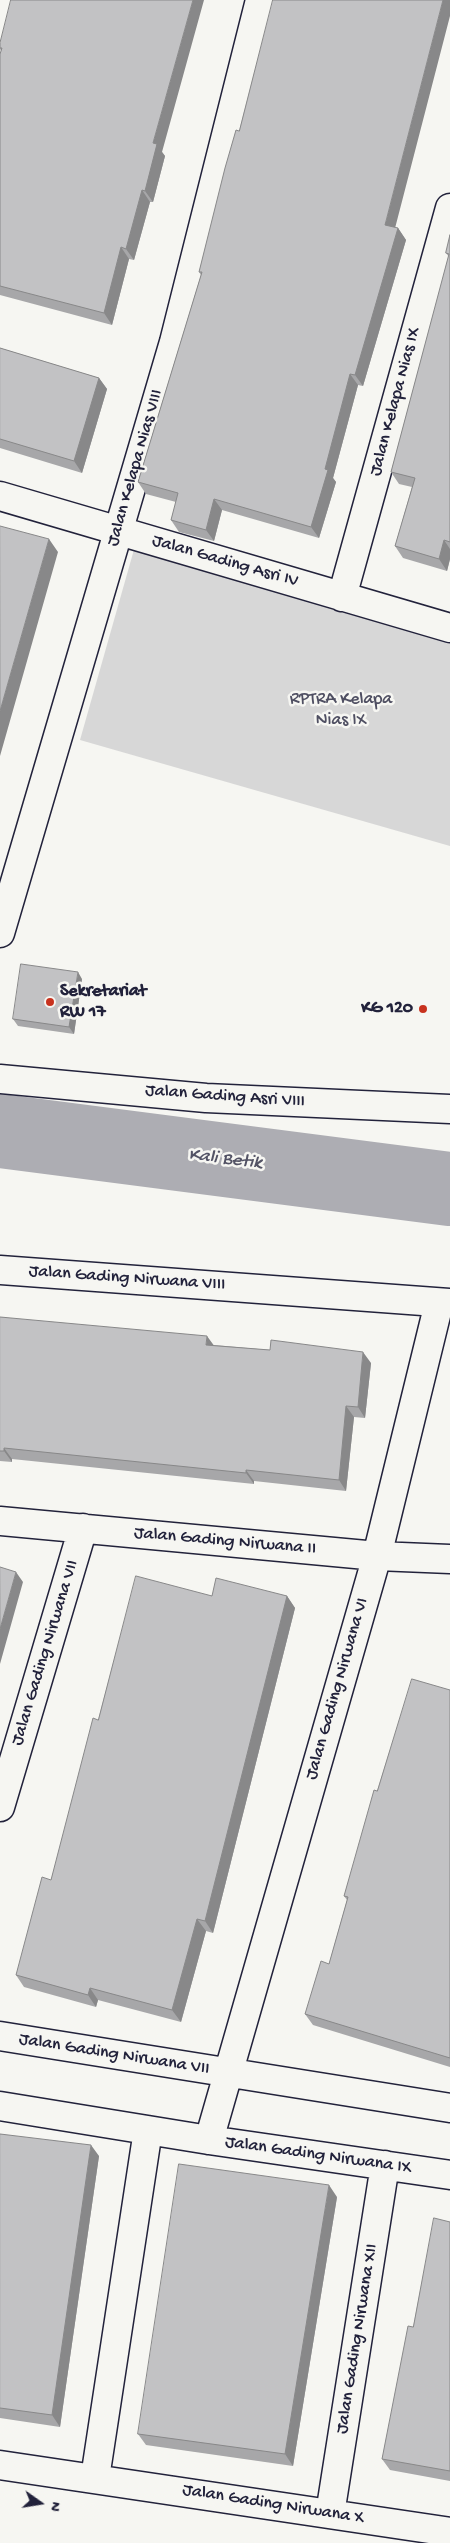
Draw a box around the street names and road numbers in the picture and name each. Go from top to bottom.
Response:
street label: Jalan Kelapa Nias IX [366,325,426,479]
street label: Jalan Kelapa Nias VIII [103,387,169,549]
street label: Jalan Gading Asri IV [149,531,301,593]
street label: Jalan Gading Asri VIII [144,1081,306,1113]
street label: Jalan Gading Nirwana VIII [28,1261,226,1297]
street label: Jalan Gading Nirwana II [133,1523,317,1561]
street label: Jalan Gading Nirwana VII [8,1558,84,1748]
street label: Jalan Gading Nirwana VI [302,1596,374,1782]
street label: Jalan Gading Nirwana VII [17,2029,211,2081]
street label: Jalan Gading Nirwana IX [224,2132,412,2180]
street label: Jalan Gading Nirwana XII [332,2242,384,2436]
street label: Jalan Gading Nirwana X [181,2480,365,2530]

